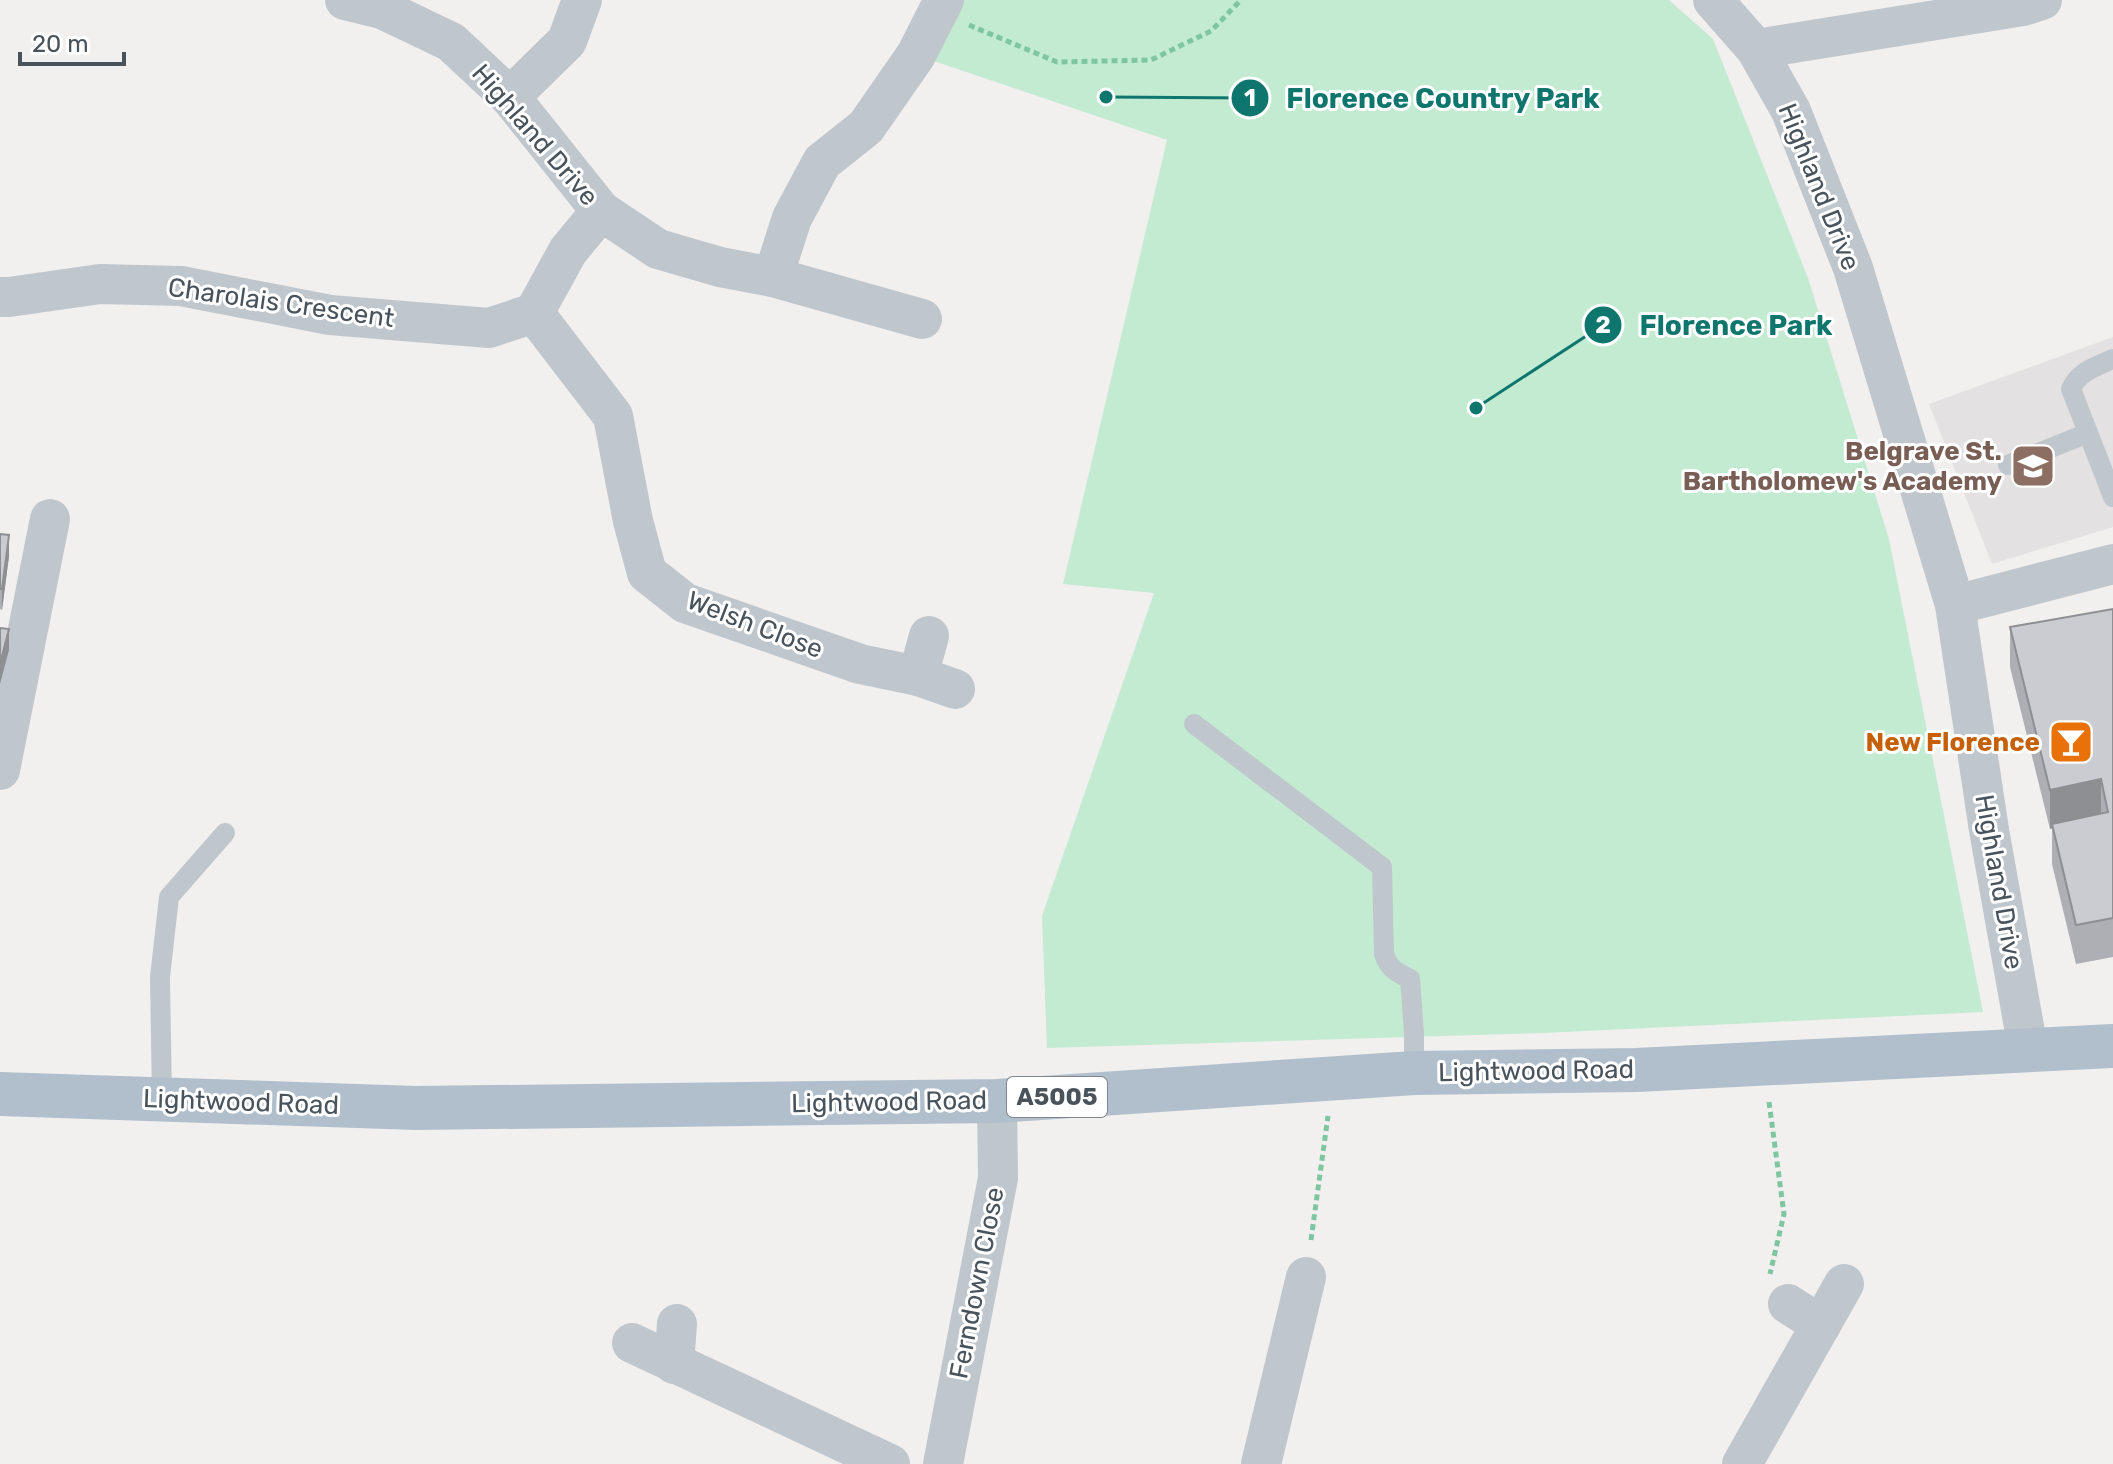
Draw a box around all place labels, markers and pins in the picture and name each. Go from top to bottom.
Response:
callout: Florence Country Park [1230,72,1616,124]
callout: Florence Park [1583,299,1848,351]
place label: Belgrave St. Bartholomew's Academy [1683,436,2002,497]
school or university icon: Belgrave St. Bartholomew's Academy [2009,442,2057,490]
bar icon: New Florence [2047,718,2095,766]
place label: New Florence [1865,727,2040,758]

